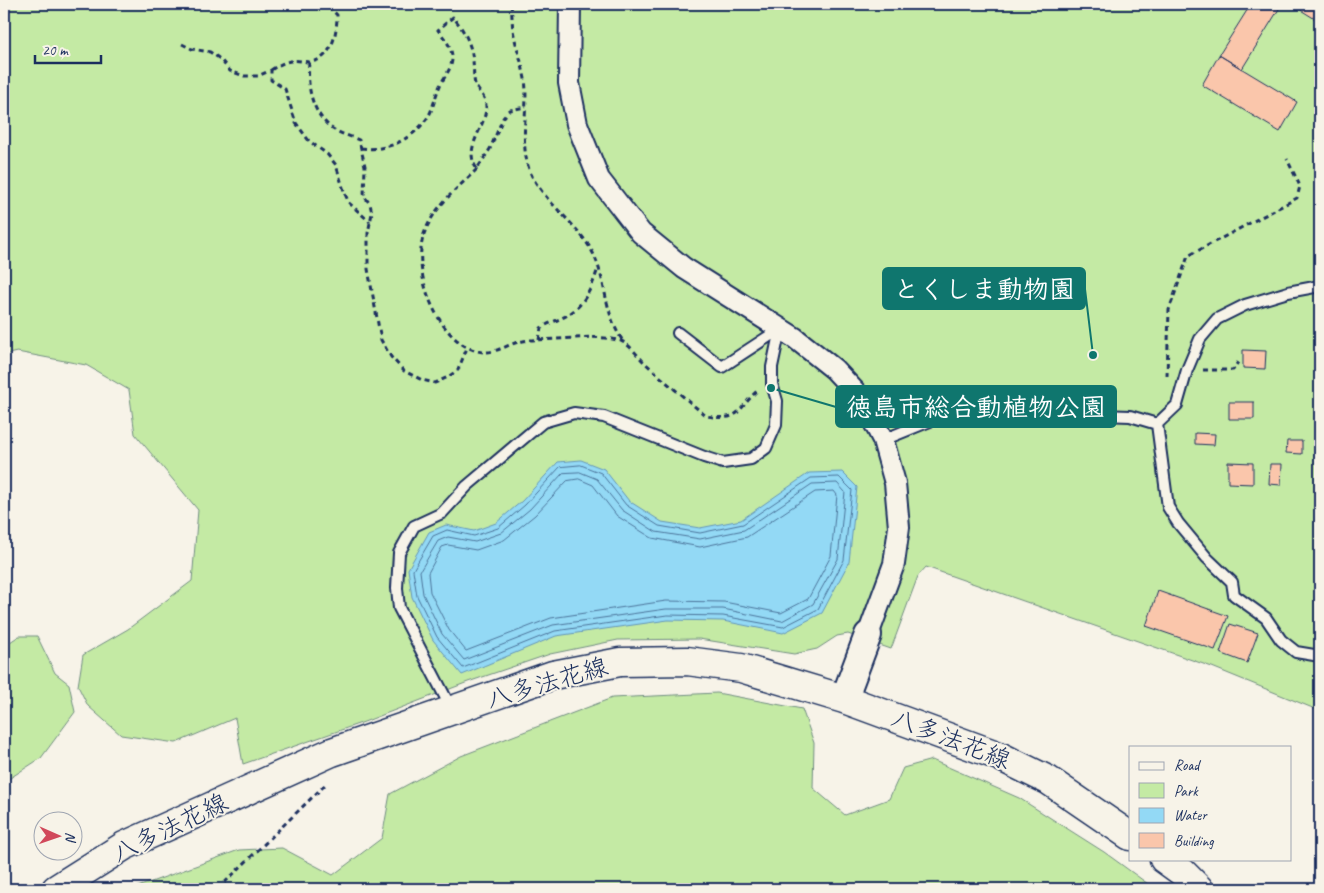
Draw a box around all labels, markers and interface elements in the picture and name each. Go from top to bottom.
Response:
scale bar [35,32,101,64]
text: 20 m [42,41,69,60]
callout: とくしま動物園 [883,268,1085,309]
text: とくしま動物園 [893,273,1075,306]
callout: 徳島市総合動植物公園 [836,386,1116,427]
text: 徳島市総合動植物公園 [846,391,1106,424]
street label: 八多法花線 [483,650,611,716]
street label: 八多法花線 [887,702,1015,776]
legend [1129,746,1292,860]
text: Road [1174,756,1201,775]
text: Park [1174,782,1199,801]
street label: 八多法花線 [107,786,233,870]
text: Water [1174,806,1208,825]
north arrow [32,810,82,860]
text: N [62,832,79,843]
text: Building [1174,832,1214,851]

